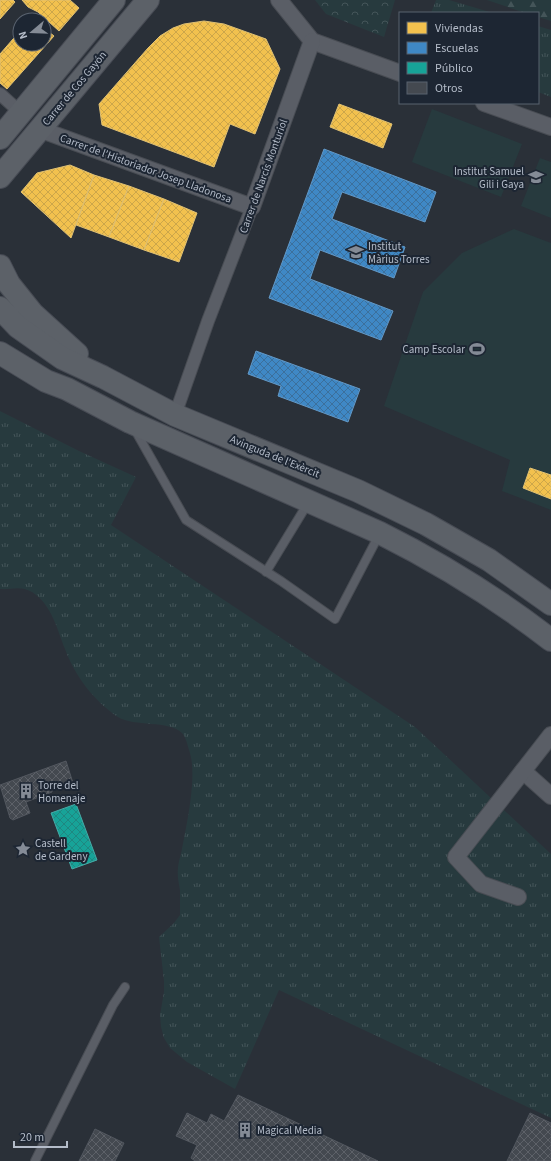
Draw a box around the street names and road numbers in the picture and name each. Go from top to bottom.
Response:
street label: Carrer de Cos Gayón [39,48,110,129]
street label: Carrer de Narcís Monturiol [236,117,291,235]
street label: Carrer de l'Historiador Josep Lladonosa [58,130,234,207]
street label: Avinguda de l'Exèrcit [228,432,322,481]

